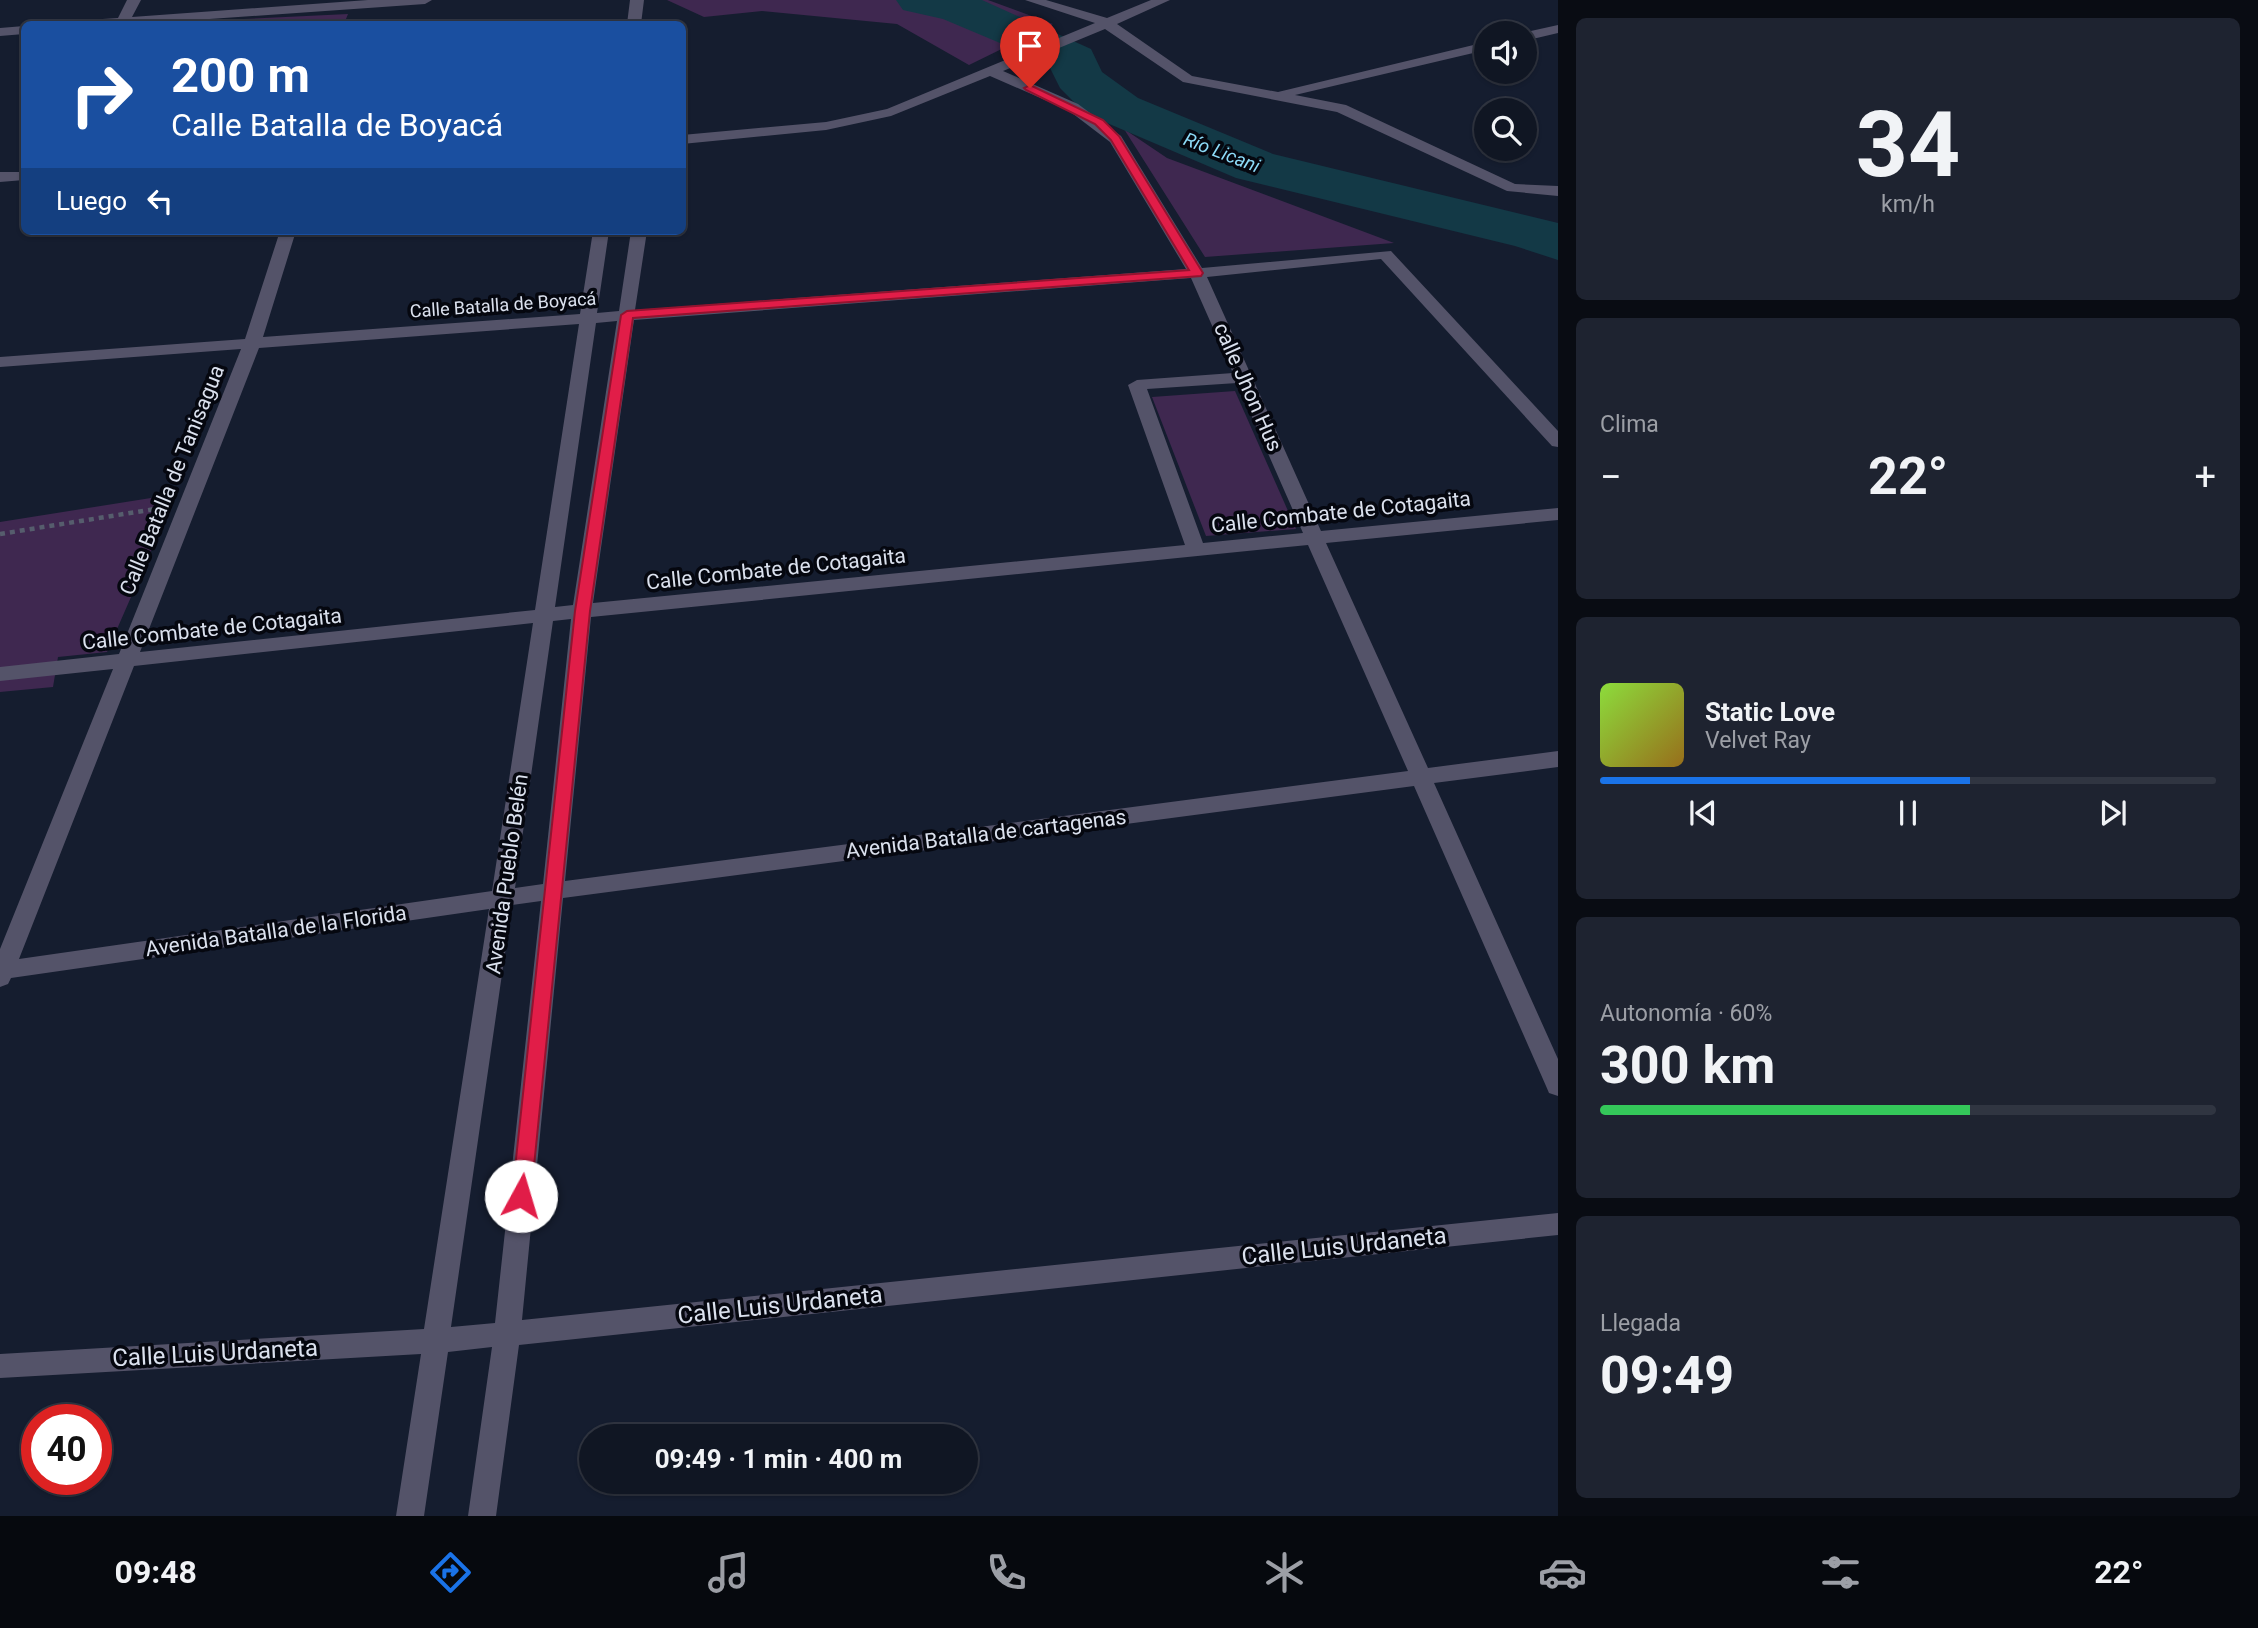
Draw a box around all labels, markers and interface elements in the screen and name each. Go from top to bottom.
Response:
pin [1000,16,1060,88]
map controls [1474,21,1537,161]
button: sound [1474,21,1537,84]
icon: arrive [1011,27,1049,65]
text: 200 m [171,47,310,104]
icon: right [56,49,147,140]
text: 34 [1856,92,1960,198]
button: search [1474,98,1537,161]
text: Calle Batalla de Boyacá [171,106,503,144]
water label: Río Licani [1180,127,1264,178]
icon: left [141,182,179,220]
text: Luego [56,186,127,216]
text: km/h [1881,191,1935,218]
street label: Calle Batalla de Boyacá [409,288,597,321]
street label: calle Jhon Hus [1209,319,1287,455]
street label: Calle Batalla de Tanisagua [115,362,229,598]
text: Clima [1600,411,1659,438]
text: 22° [1868,446,1948,507]
text: − [1600,455,1622,499]
text: + [2194,455,2216,499]
street label: Calle Combate de Cotagaita [1210,486,1472,538]
street label: Calle Combate de Cotagaita [645,543,907,595]
street label: Calle Combate de Cotagaita [81,603,343,655]
text: Static Love [1705,697,1835,727]
text: Velvet Ray [1705,727,1811,754]
street label: Avenida Pueblo Belén [481,772,533,976]
icon: previous [1684,794,1722,832]
icon: pause [1889,794,1927,832]
icon: next [2094,794,2132,832]
street label: Avenida Batalla de cartagenas [844,805,1128,863]
street label: Avenida Batalla de la Florida [144,901,408,961]
text: Autonomía · 60% [1600,1000,1772,1027]
text: 300 km [1600,1035,1775,1096]
position arrow [484,1159,558,1233]
street label: Calle Luis Urdaneta [1240,1221,1448,1271]
street label: Calle Luis Urdaneta [676,1280,884,1330]
text: Llegada [1600,1310,1681,1337]
street label: Calle Luis Urdaneta [112,1334,318,1372]
text: 09:49 [1600,1345,1734,1406]
speed limit sign: 40 [21,1404,112,1495]
text: 09:49 · 1 min · 400 m [655,1444,902,1474]
icon: directions [426,1548,475,1597]
icon: music [704,1548,753,1597]
icon: phone [982,1548,1031,1597]
icon: climate [1260,1548,1309,1597]
icon: car [1538,1548,1587,1597]
icon: filters [1816,1548,1865,1597]
text: 09:48 [115,1553,197,1591]
text: 22° [2094,1553,2143,1591]

